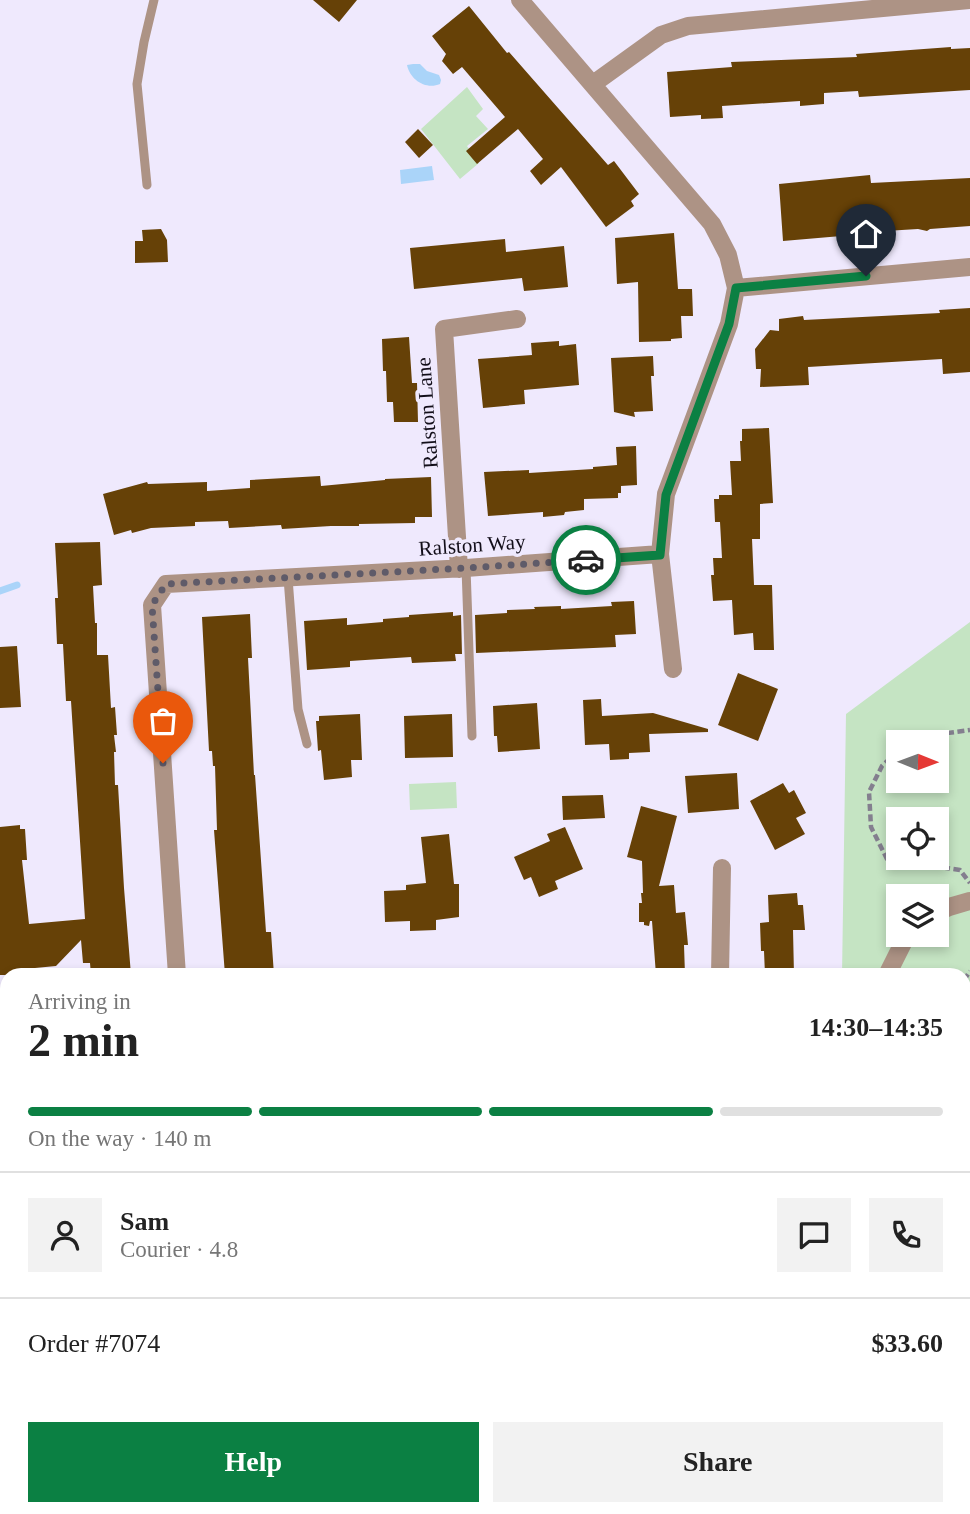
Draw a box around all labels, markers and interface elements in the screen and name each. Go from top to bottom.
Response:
pin [836,204,896,276]
icon: home [847,215,885,253]
street label: Ralston Lane [411,357,443,469]
courier [551,525,621,595]
street label: Ralston Way [418,529,527,561]
icon: car [567,541,605,579]
pin [133,691,193,763]
icon: bag [144,702,182,740]
north arrow [886,730,948,793]
map controls [886,730,949,947]
button: locate [886,807,949,870]
button: layers [886,884,949,947]
text: Arriving in [28,989,131,1014]
text: 14:30–14:35 [809,1013,943,1042]
text: 2 min [28,1015,139,1066]
text: On the way · 140 m [28,1126,211,1151]
button: person [28,1198,102,1272]
button: chat [777,1198,851,1272]
button: phone [869,1198,943,1272]
text: Sam [120,1207,169,1236]
text: Courier · 4.8 [120,1237,238,1262]
text: Order #7074 [28,1329,160,1358]
text: $33.60 [872,1329,943,1358]
button: Help [28,1422,479,1502]
button: Share [493,1422,943,1502]

